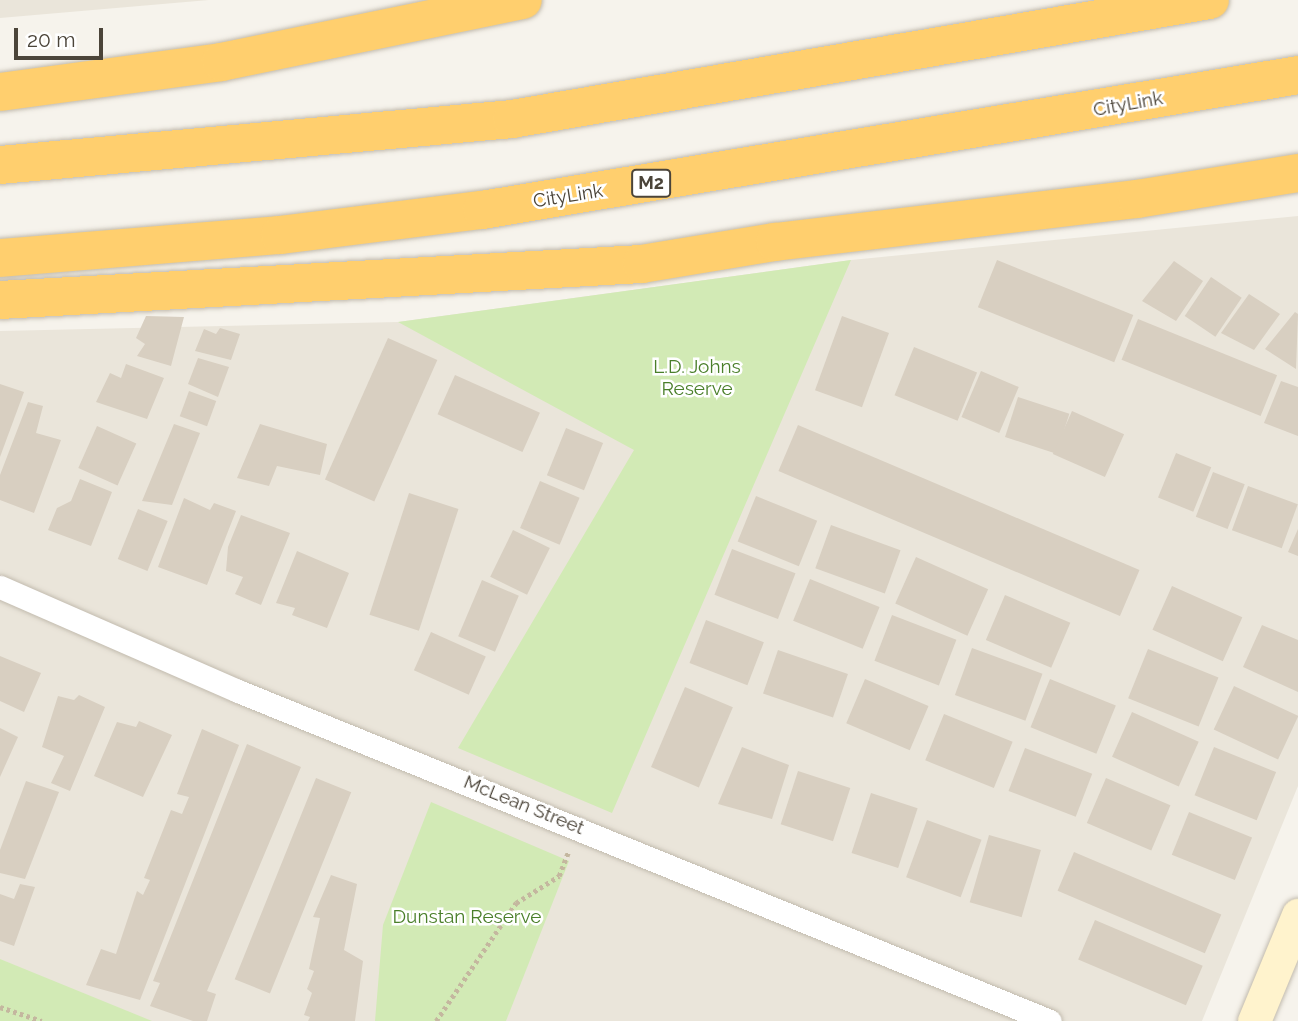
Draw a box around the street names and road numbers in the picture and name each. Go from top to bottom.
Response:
street label: CityLink [1091,87,1165,121]
road number: M2 [630,168,672,198]
street label: CityLink [532,179,604,213]
street label: McLean Street [460,770,588,840]

